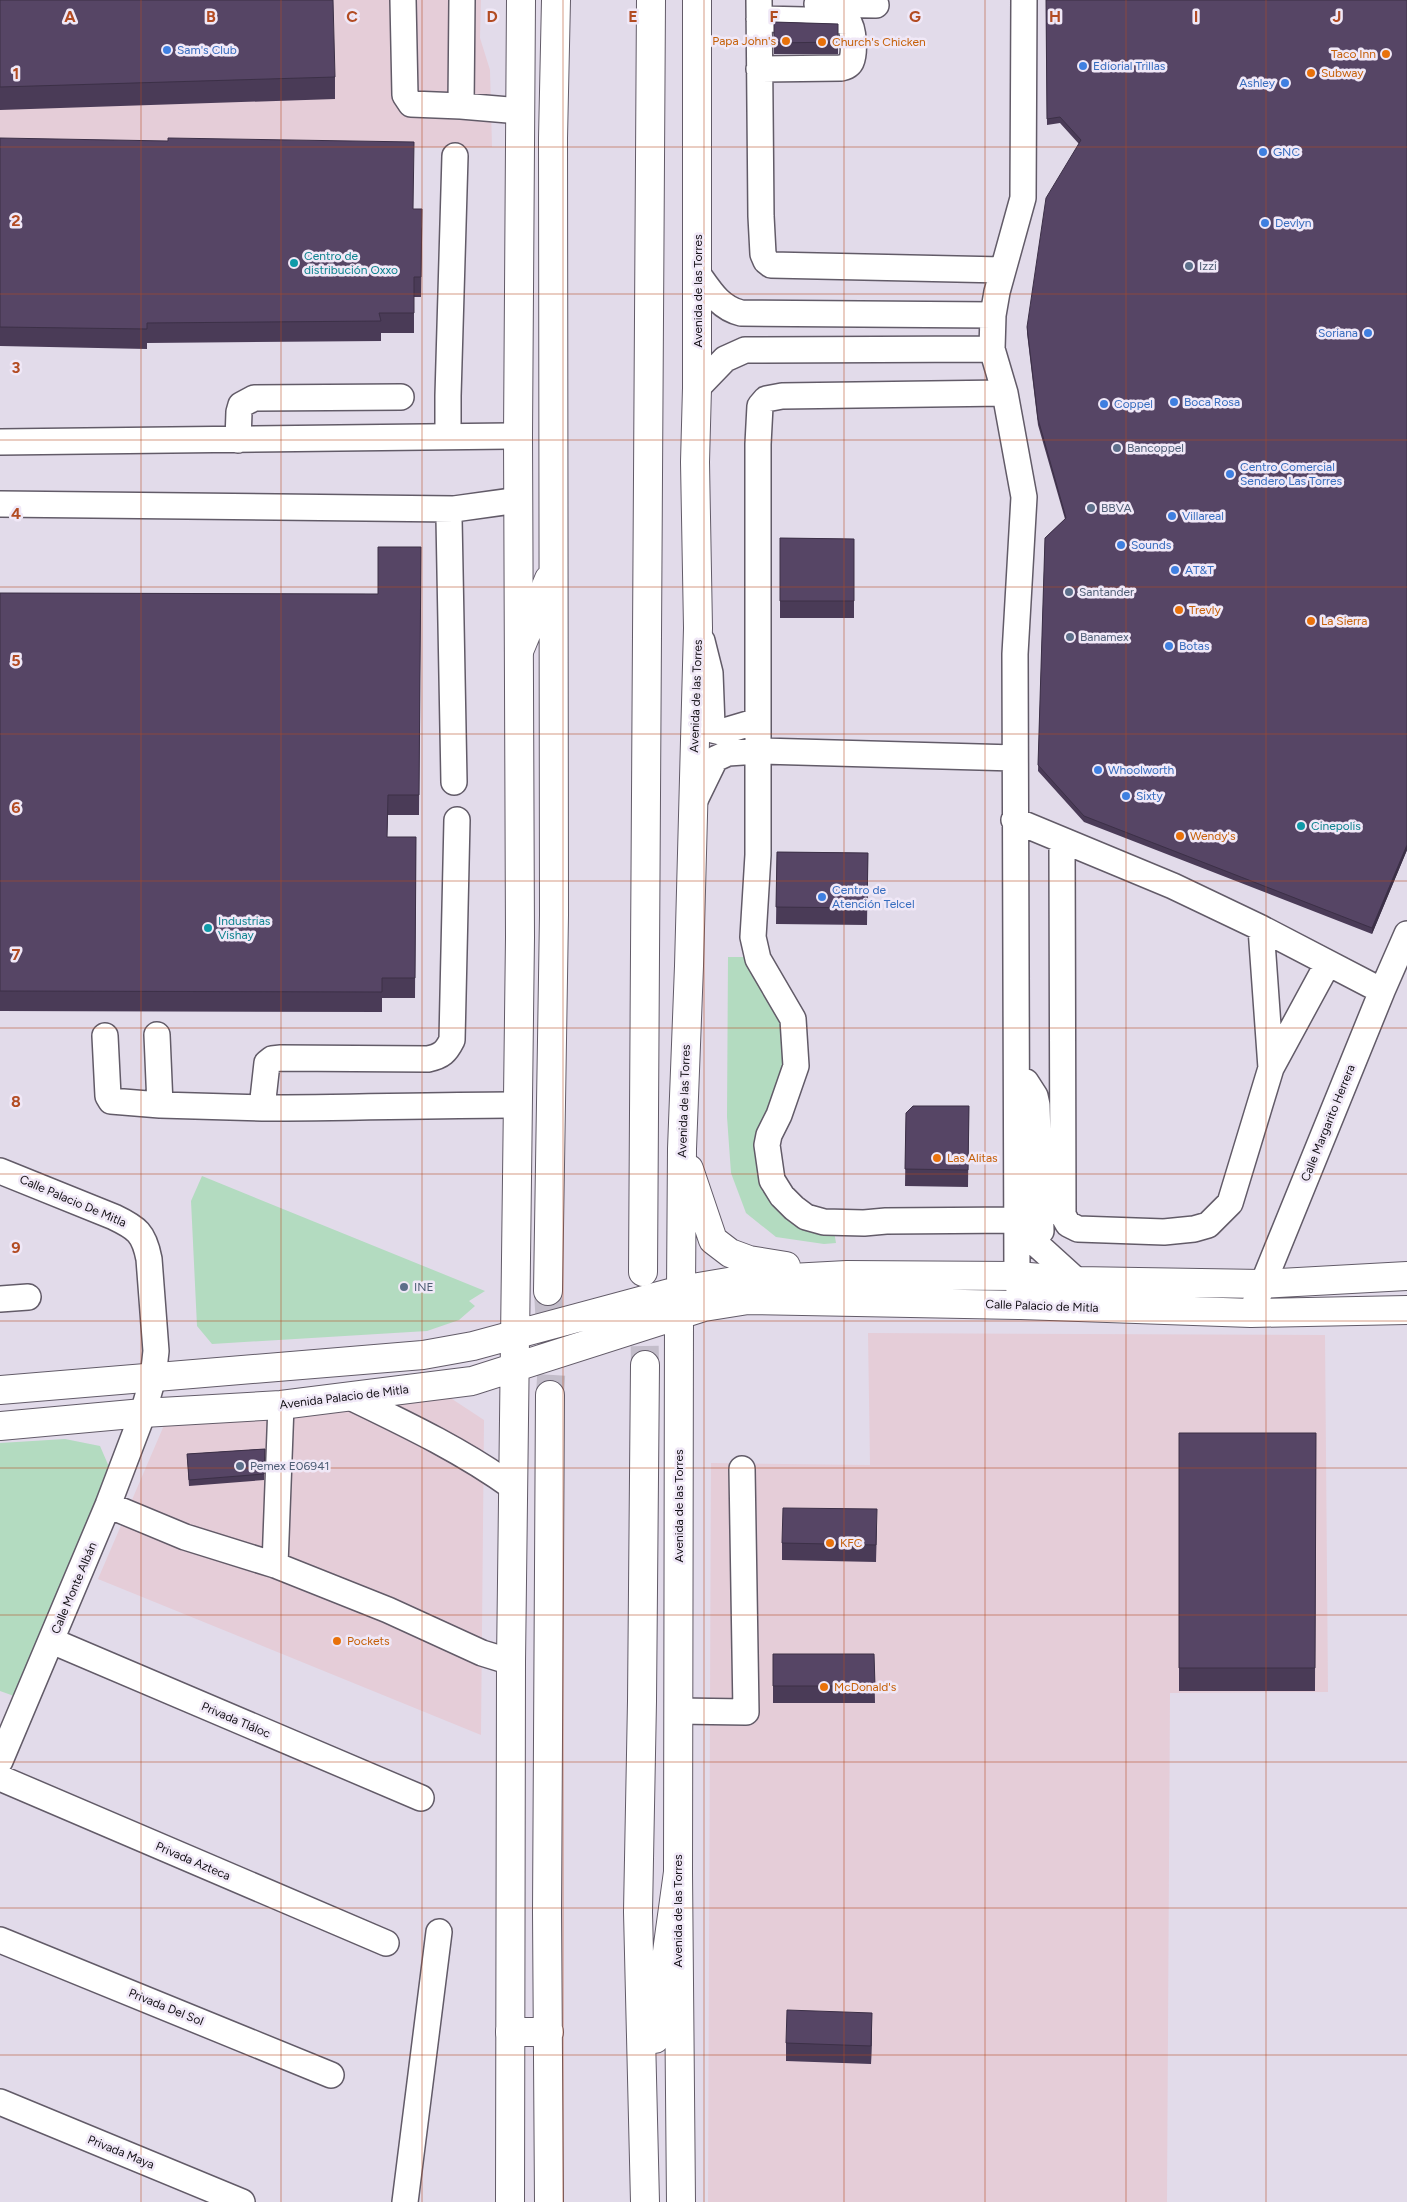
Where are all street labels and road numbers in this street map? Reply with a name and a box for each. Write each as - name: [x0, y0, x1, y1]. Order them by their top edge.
- street label: Avenida de las Torres: [691, 234, 705, 348]
- street label: Avenida de las Torres: [687, 639, 705, 753]
- street label: Avenida de las Torres: [675, 1044, 693, 1158]
- street label: Calle Margarito Herrera: [1298, 1063, 1358, 1183]
- street label: Calle Palacio De Mitla: [18, 1172, 128, 1230]
- street label: Calle Palacio de Mitla: [985, 1297, 1099, 1315]
- street label: Avenida Palacio de Mitla: [279, 1382, 409, 1412]
- street label: Avenida de las Torres: [672, 1449, 686, 1563]
- street label: Calle Monte Albán: [48, 1540, 100, 1636]
- street label: Privada Tláloc: [199, 1699, 273, 1741]
- street label: Privada Azteca: [154, 1839, 232, 1883]
- street label: Avenida de las Torres: [671, 1854, 685, 1968]
- street label: Privada Del Sol: [127, 1986, 205, 2028]
- street label: Privada Maya: [86, 2132, 156, 2172]

